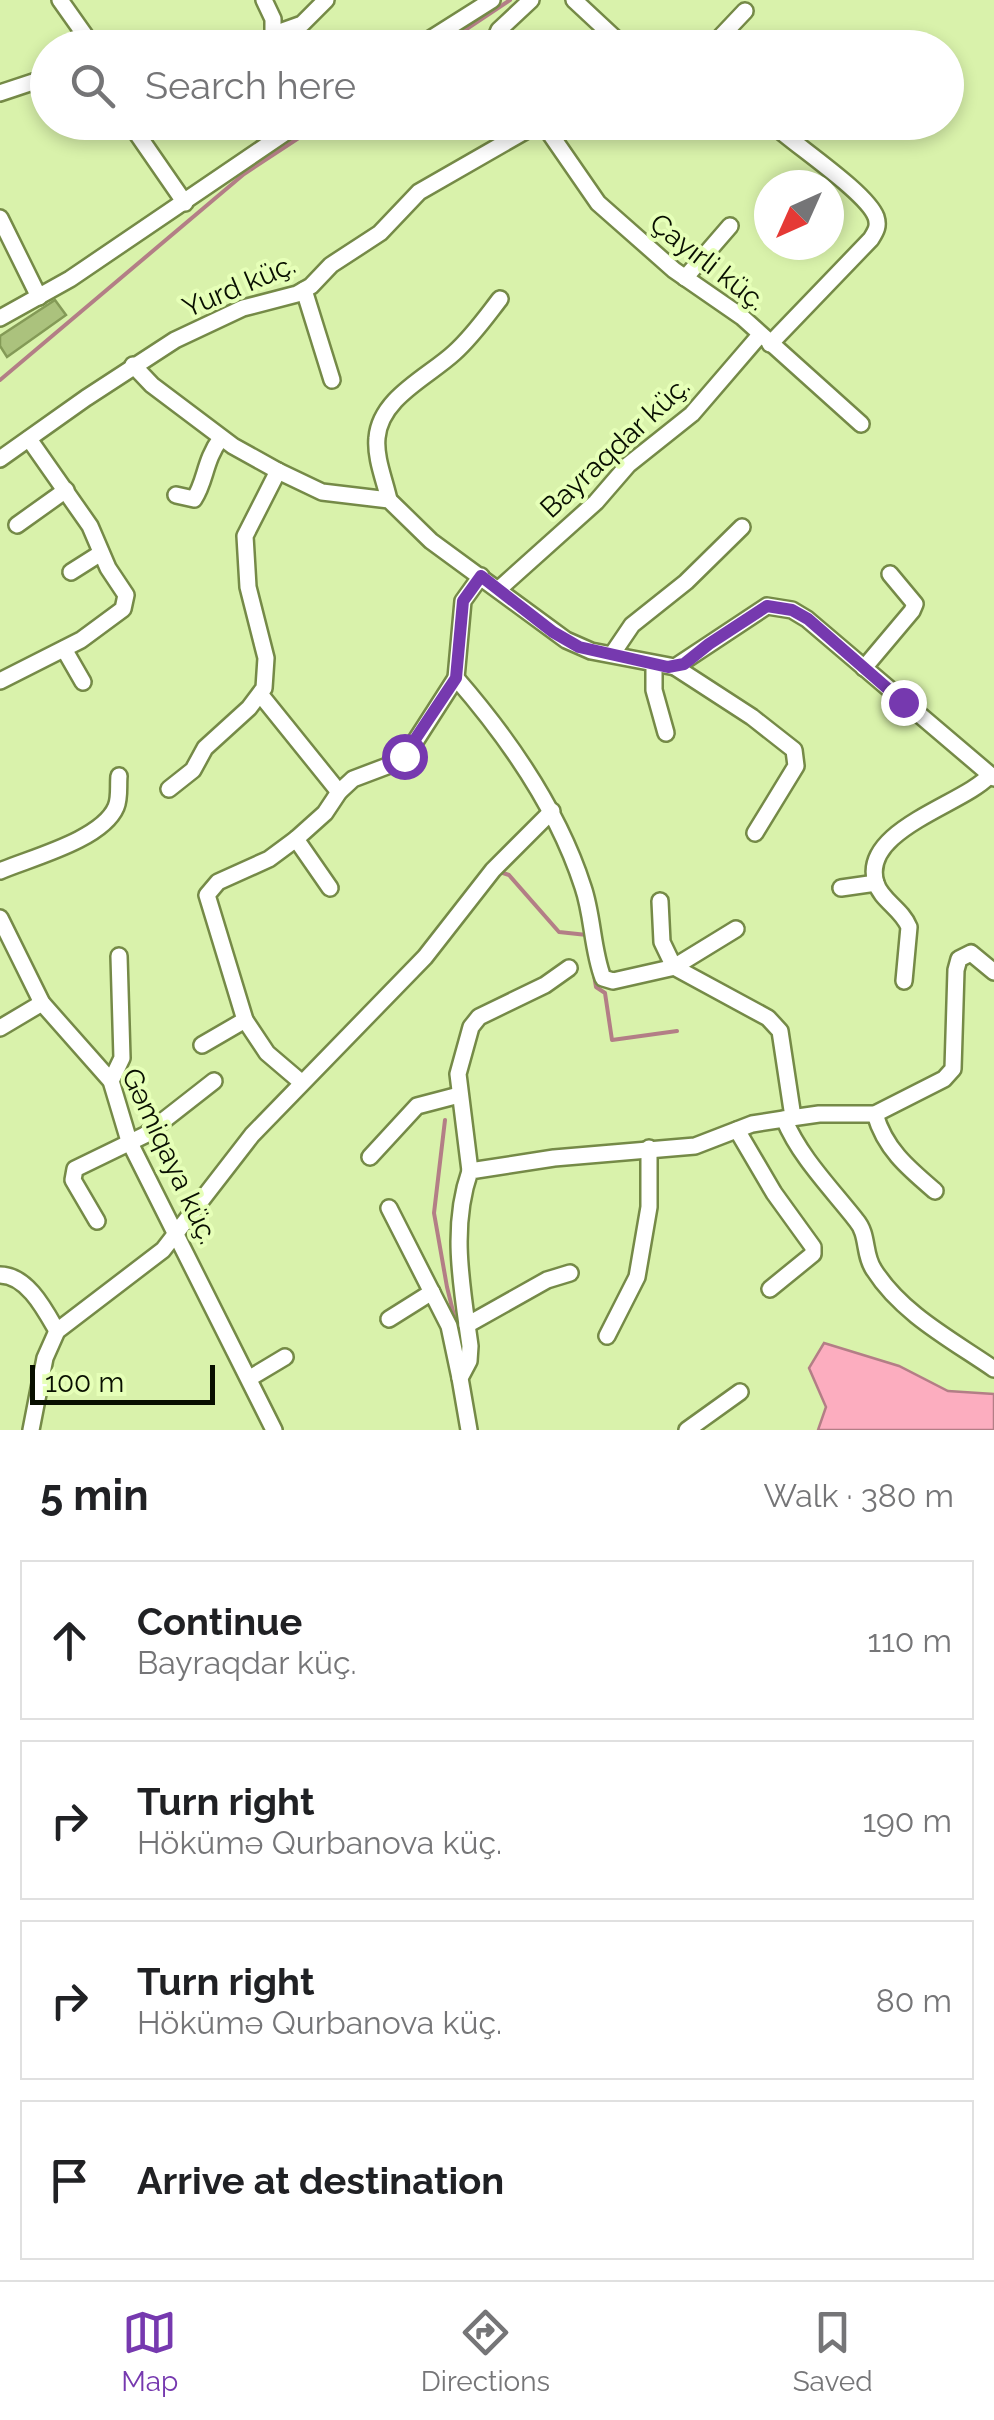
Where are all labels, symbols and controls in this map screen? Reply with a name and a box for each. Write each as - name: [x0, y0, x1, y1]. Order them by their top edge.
- search box: [30, 30, 964, 140]
- icon: search: [65, 58, 120, 113]
- text: Search here: [145, 63, 356, 108]
- north arrow: [754, 170, 844, 260]
- street label: Çayırli küç.: [643, 206, 773, 318]
- street label: Yurd küç.: [178, 248, 300, 324]
- street label: Bayraqdar küç.: [534, 369, 696, 525]
- route end: [881, 680, 927, 726]
- route start: [382, 734, 428, 780]
- street label: Gəmiqaya küç.: [115, 1063, 225, 1249]
- scale bar: [30, 1360, 215, 1404]
- text: 100 m: [45, 1366, 124, 1399]
- text: 5 min: [40, 1471, 149, 1520]
- text: Walk · 380 m: [764, 1477, 954, 1514]
- text: Continue: [137, 1599, 302, 1644]
- icon: ahead: [42, 1613, 97, 1668]
- text: 110 m: [867, 1622, 952, 1659]
- text: Bayraqdar küç.: [137, 1644, 357, 1681]
- text: Turn right: [137, 1779, 314, 1824]
- icon: right: [42, 1793, 97, 1848]
- text: 190 m: [862, 1802, 952, 1839]
- text: Hökümə Qurbanova küç.: [137, 1824, 502, 1861]
- text: Turn right: [137, 1959, 314, 2004]
- icon: right: [42, 1973, 97, 2028]
- text: 80 m: [876, 1982, 952, 2019]
- text: Hökümə Qurbanova küç.: [137, 2004, 502, 2041]
- icon: arrive: [42, 2153, 97, 2208]
- text: Arrive at destination: [137, 2158, 504, 2203]
- tab: Map: [121, 2305, 178, 2398]
- tab: Directions: [421, 2305, 550, 2398]
- tab: Saved: [793, 2305, 873, 2398]

